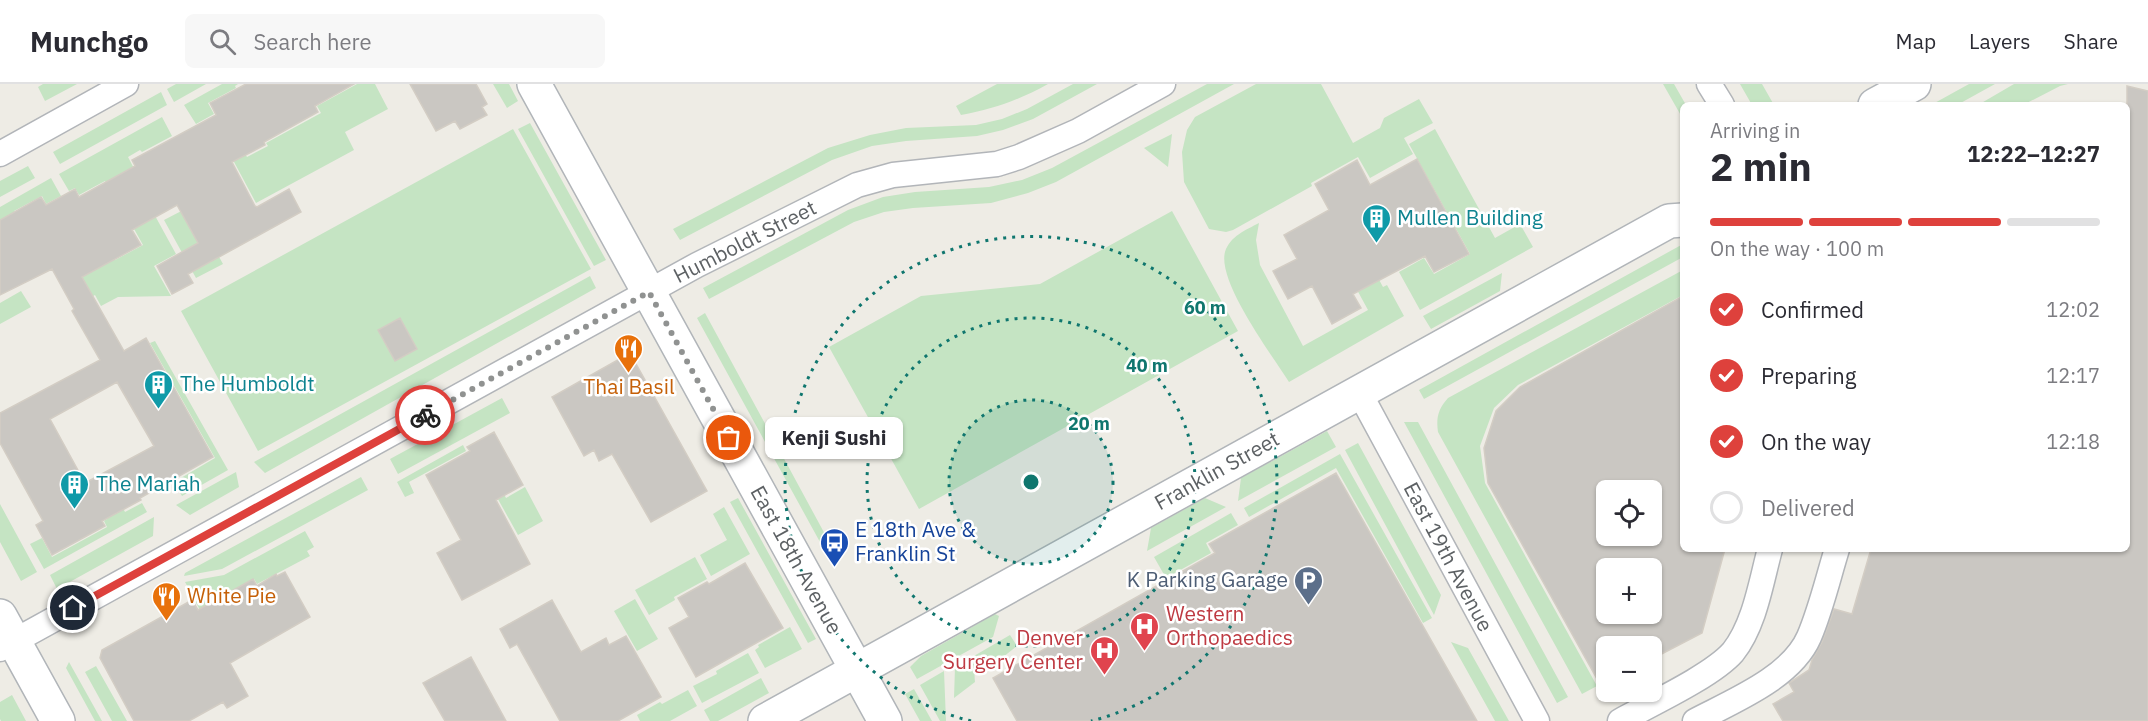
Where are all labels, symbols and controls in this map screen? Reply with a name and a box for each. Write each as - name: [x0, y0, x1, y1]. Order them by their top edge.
- search box: [185, 14, 605, 68]
- text: Munchgo: [30, 23, 149, 60]
- icon: search: [206, 25, 239, 58]
- text: Search here: [254, 27, 372, 56]
- text: Map: [1896, 27, 1936, 55]
- text: Layers: [1969, 27, 2031, 55]
- text: Share: [2064, 27, 2118, 55]
- text: Arriving in: [1710, 117, 1800, 144]
- text: 12:22–12:27: [1967, 139, 2100, 168]
- text: 2 min: [1710, 141, 1812, 192]
- street label: Humboldt Street: [668, 193, 821, 289]
- building icon: Mullen Building: [1360, 202, 1392, 244]
- place label: Mullen Building: [1397, 203, 1543, 231]
- text: On the way · 100 m: [1710, 235, 1884, 262]
- icon: check: [1710, 293, 1743, 326]
- text: Confirmed: [1761, 295, 1864, 324]
- text: 60 m: [1184, 296, 1226, 319]
- text: 12:02: [2046, 296, 2100, 323]
- restaurant icon: Thai Basil: [613, 332, 645, 374]
- text: 40 m: [1126, 354, 1168, 377]
- icon: check: [1710, 359, 1743, 392]
- text: Preparing: [1761, 361, 1856, 390]
- text: 12:17: [2046, 362, 2100, 389]
- building icon: The Humboldt: [143, 368, 175, 410]
- place label: The Humboldt: [180, 369, 315, 397]
- place label: Thai Basil: [583, 372, 675, 400]
- courier: [395, 385, 455, 445]
- icon: bike: [409, 399, 442, 432]
- pin: [703, 412, 754, 463]
- text: 20 m: [1068, 412, 1110, 435]
- callout: Kenji Sushi: [765, 417, 903, 459]
- icon: bag: [712, 421, 745, 454]
- text: Kenji Sushi: [782, 424, 886, 451]
- street label: Franklin Street: [1149, 424, 1284, 516]
- icon: check: [1710, 425, 1743, 458]
- text: On the way: [1761, 427, 1871, 456]
- text: 12:18: [2046, 428, 2100, 455]
- building icon: The Mariah: [59, 468, 91, 510]
- place label: The Mariah: [96, 469, 201, 497]
- centre of rings: [1021, 472, 1041, 492]
- street label: East 19th Avenue: [1398, 477, 1500, 636]
- street label: East 18th Avenue: [745, 480, 849, 639]
- map controls: [1596, 480, 1662, 702]
- button: locate: [1596, 480, 1662, 546]
- text: Delivered: [1761, 493, 1855, 522]
- place label: E 18th Ave & Franklin St: [855, 515, 976, 567]
- bus stop icon: E 18th Ave & Franklin St: [818, 526, 850, 568]
- button: +: [1596, 558, 1662, 624]
- parking icon: K Parking Garage: [1293, 564, 1325, 606]
- place label: K Parking Garage: [1127, 565, 1288, 593]
- restaurant icon: White Pie: [150, 580, 182, 622]
- place label: White Pie: [187, 581, 276, 609]
- pin: [47, 582, 98, 633]
- icon: home: [56, 591, 89, 624]
- place label: Western Orthopaedics: [1166, 599, 1293, 651]
- hospital icon: Western Orthopaedics: [1129, 610, 1161, 652]
- place label: Denver Surgery Center: [943, 623, 1083, 675]
- hospital icon: Denver Surgery Center: [1088, 634, 1120, 676]
- button: −: [1596, 636, 1662, 702]

